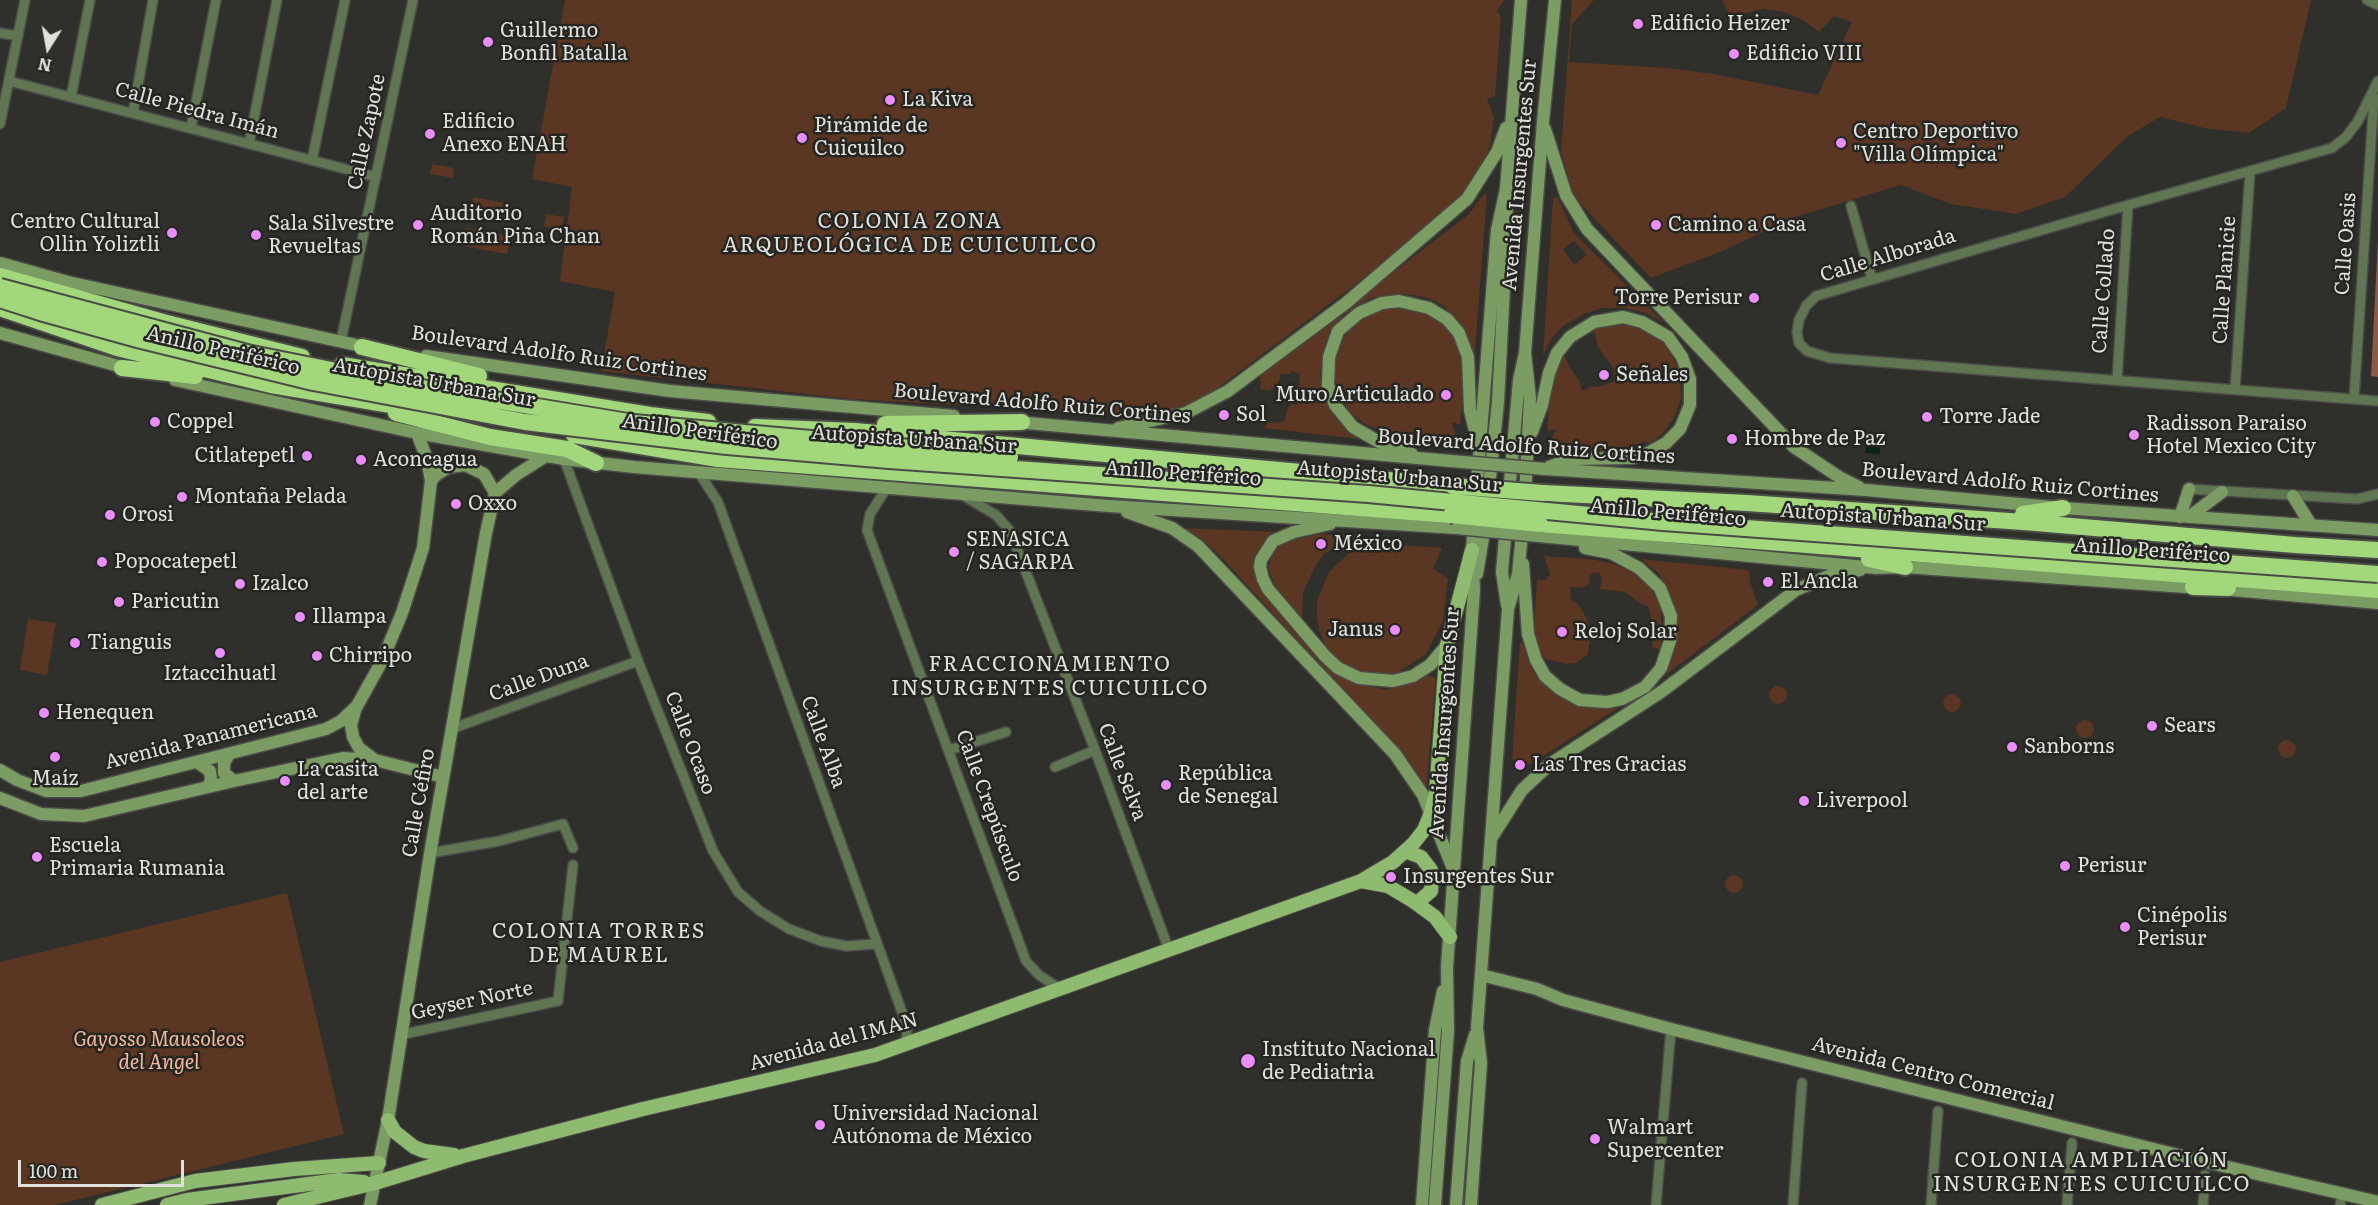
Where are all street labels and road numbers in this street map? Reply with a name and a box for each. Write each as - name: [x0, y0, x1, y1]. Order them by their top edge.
- street label: Avenida Insurgentes Sur: [1498, 58, 1542, 292]
- street label: Calle Zapote: [343, 72, 391, 192]
- street label: Calle Piedra Imán: [112, 78, 282, 144]
- street label: Calle Oasis: [2330, 192, 2362, 296]
- street label: Calle Planicie: [2209, 215, 2241, 345]
- street label: Calle Alborada: [1817, 224, 1959, 288]
- street label: Calle Collado: [2088, 228, 2120, 354]
- street label: Boulevard Adolfo Ruiz Cortines: [410, 321, 708, 387]
- street label: Anillo Periférico: [144, 322, 302, 380]
- street label: Autopista Urbana Sur: [331, 353, 537, 413]
- street label: Boulevard Adolfo Ruiz Cortines: [892, 379, 1192, 429]
- street label: Anillo Periférico: [621, 409, 779, 455]
- street label: Autopista Urbana Sur: [811, 421, 1017, 459]
- street label: Boulevard Adolfo Ruiz Cortines: [1376, 425, 1676, 469]
- street label: Autopista Urbana Sur: [1296, 456, 1502, 498]
- street label: Anillo Periférico: [1104, 457, 1262, 491]
- street label: Boulevard Adolfo Ruiz Cortines: [1860, 458, 2160, 508]
- street label: Anillo Periférico: [1589, 494, 1747, 532]
- street label: Autopista Urbana Sur: [1780, 499, 1986, 537]
- street label: Anillo Periférico: [2073, 534, 2231, 568]
- street label: Avenida Insurgentes Sur: [1425, 606, 1465, 840]
- street label: Calle Duna: [486, 649, 592, 707]
- street label: Calle Ocaso: [659, 688, 721, 798]
- street label: Calle Alba: [795, 693, 851, 791]
- street label: Avenida Panamericana: [102, 699, 320, 775]
- street label: Calle Selva: [1092, 720, 1152, 824]
- street label: Calle Crepúsculo: [950, 727, 1028, 885]
- street label: Calle Céfiro: [398, 747, 440, 859]
- street label: Geyser Norte: [409, 976, 535, 1026]
- street label: Avenida del IMAN: [747, 1008, 921, 1076]
- street label: Avenida Centro Comercial: [1809, 1032, 2057, 1116]

